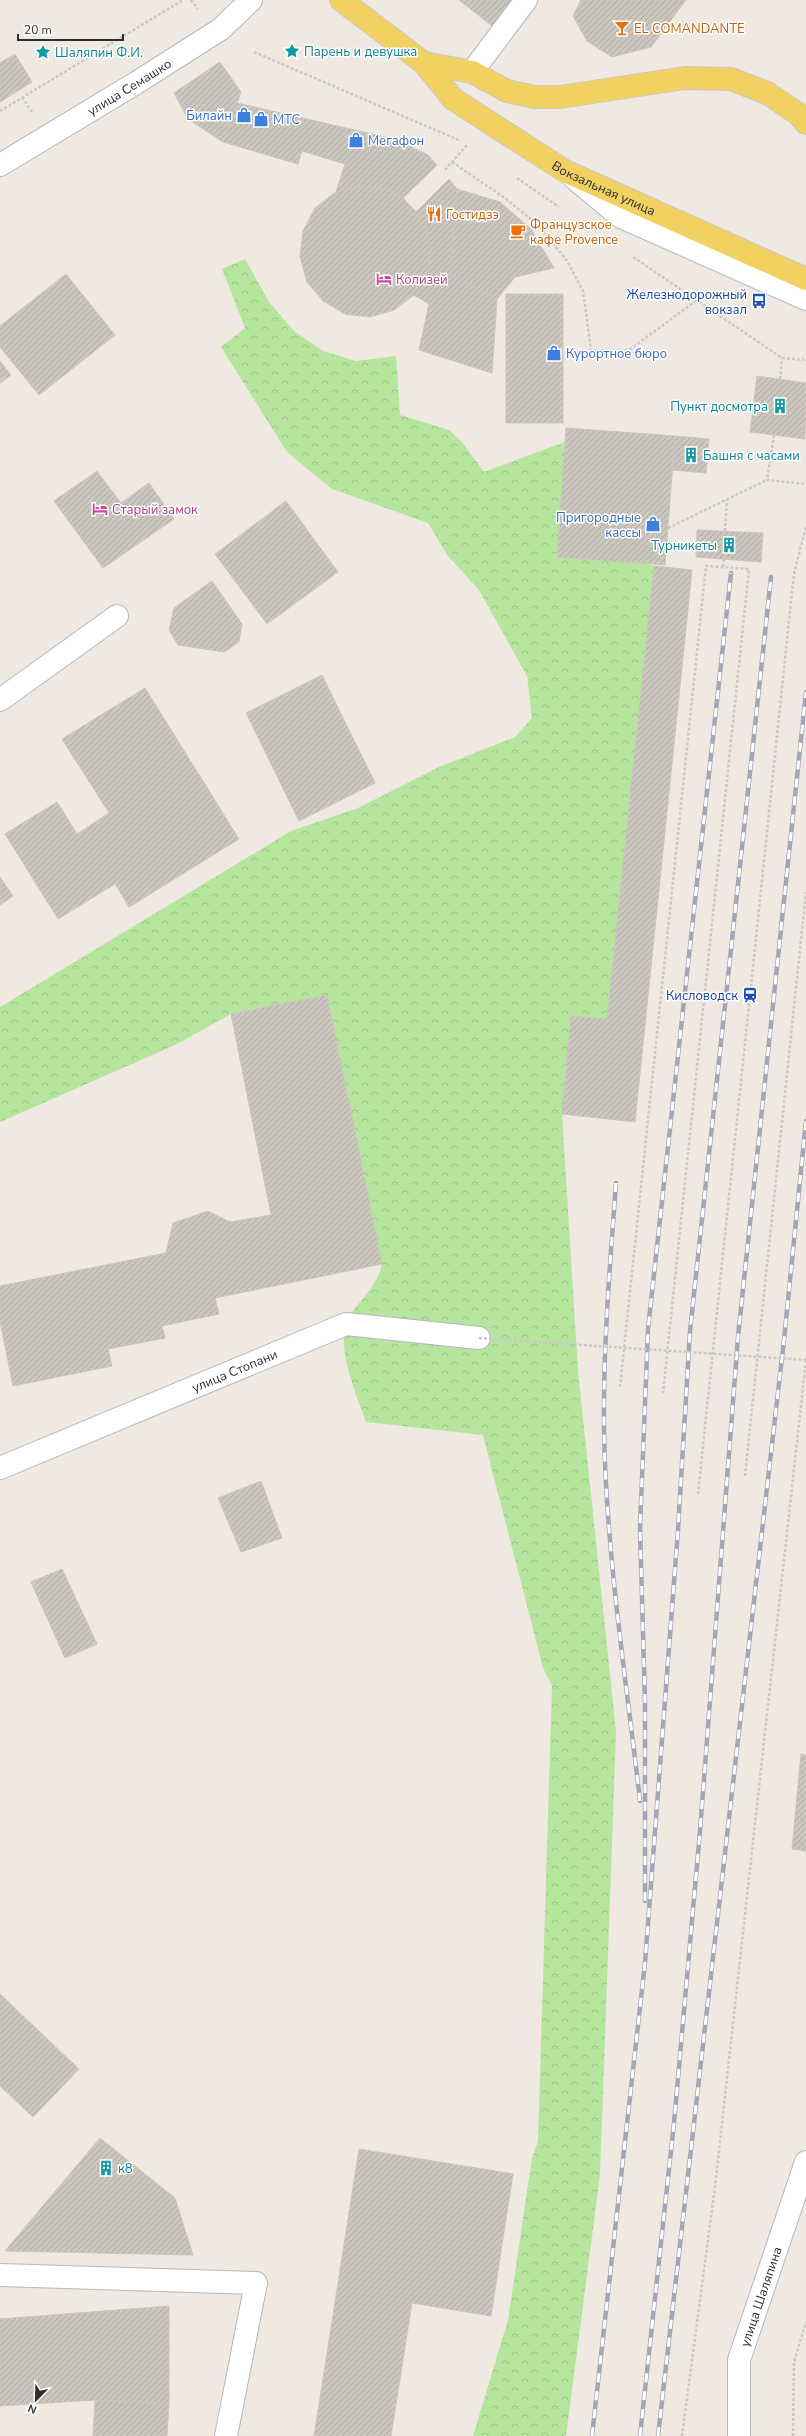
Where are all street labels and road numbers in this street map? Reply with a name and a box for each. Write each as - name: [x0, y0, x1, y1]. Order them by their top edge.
- street label: улица Семашко: [84, 55, 175, 120]
- street label: Вокзальная улица: [548, 157, 658, 220]
- street label: улица Стопани: [189, 1345, 281, 1397]
- street label: улица Шаляпина: [736, 2244, 787, 2349]

